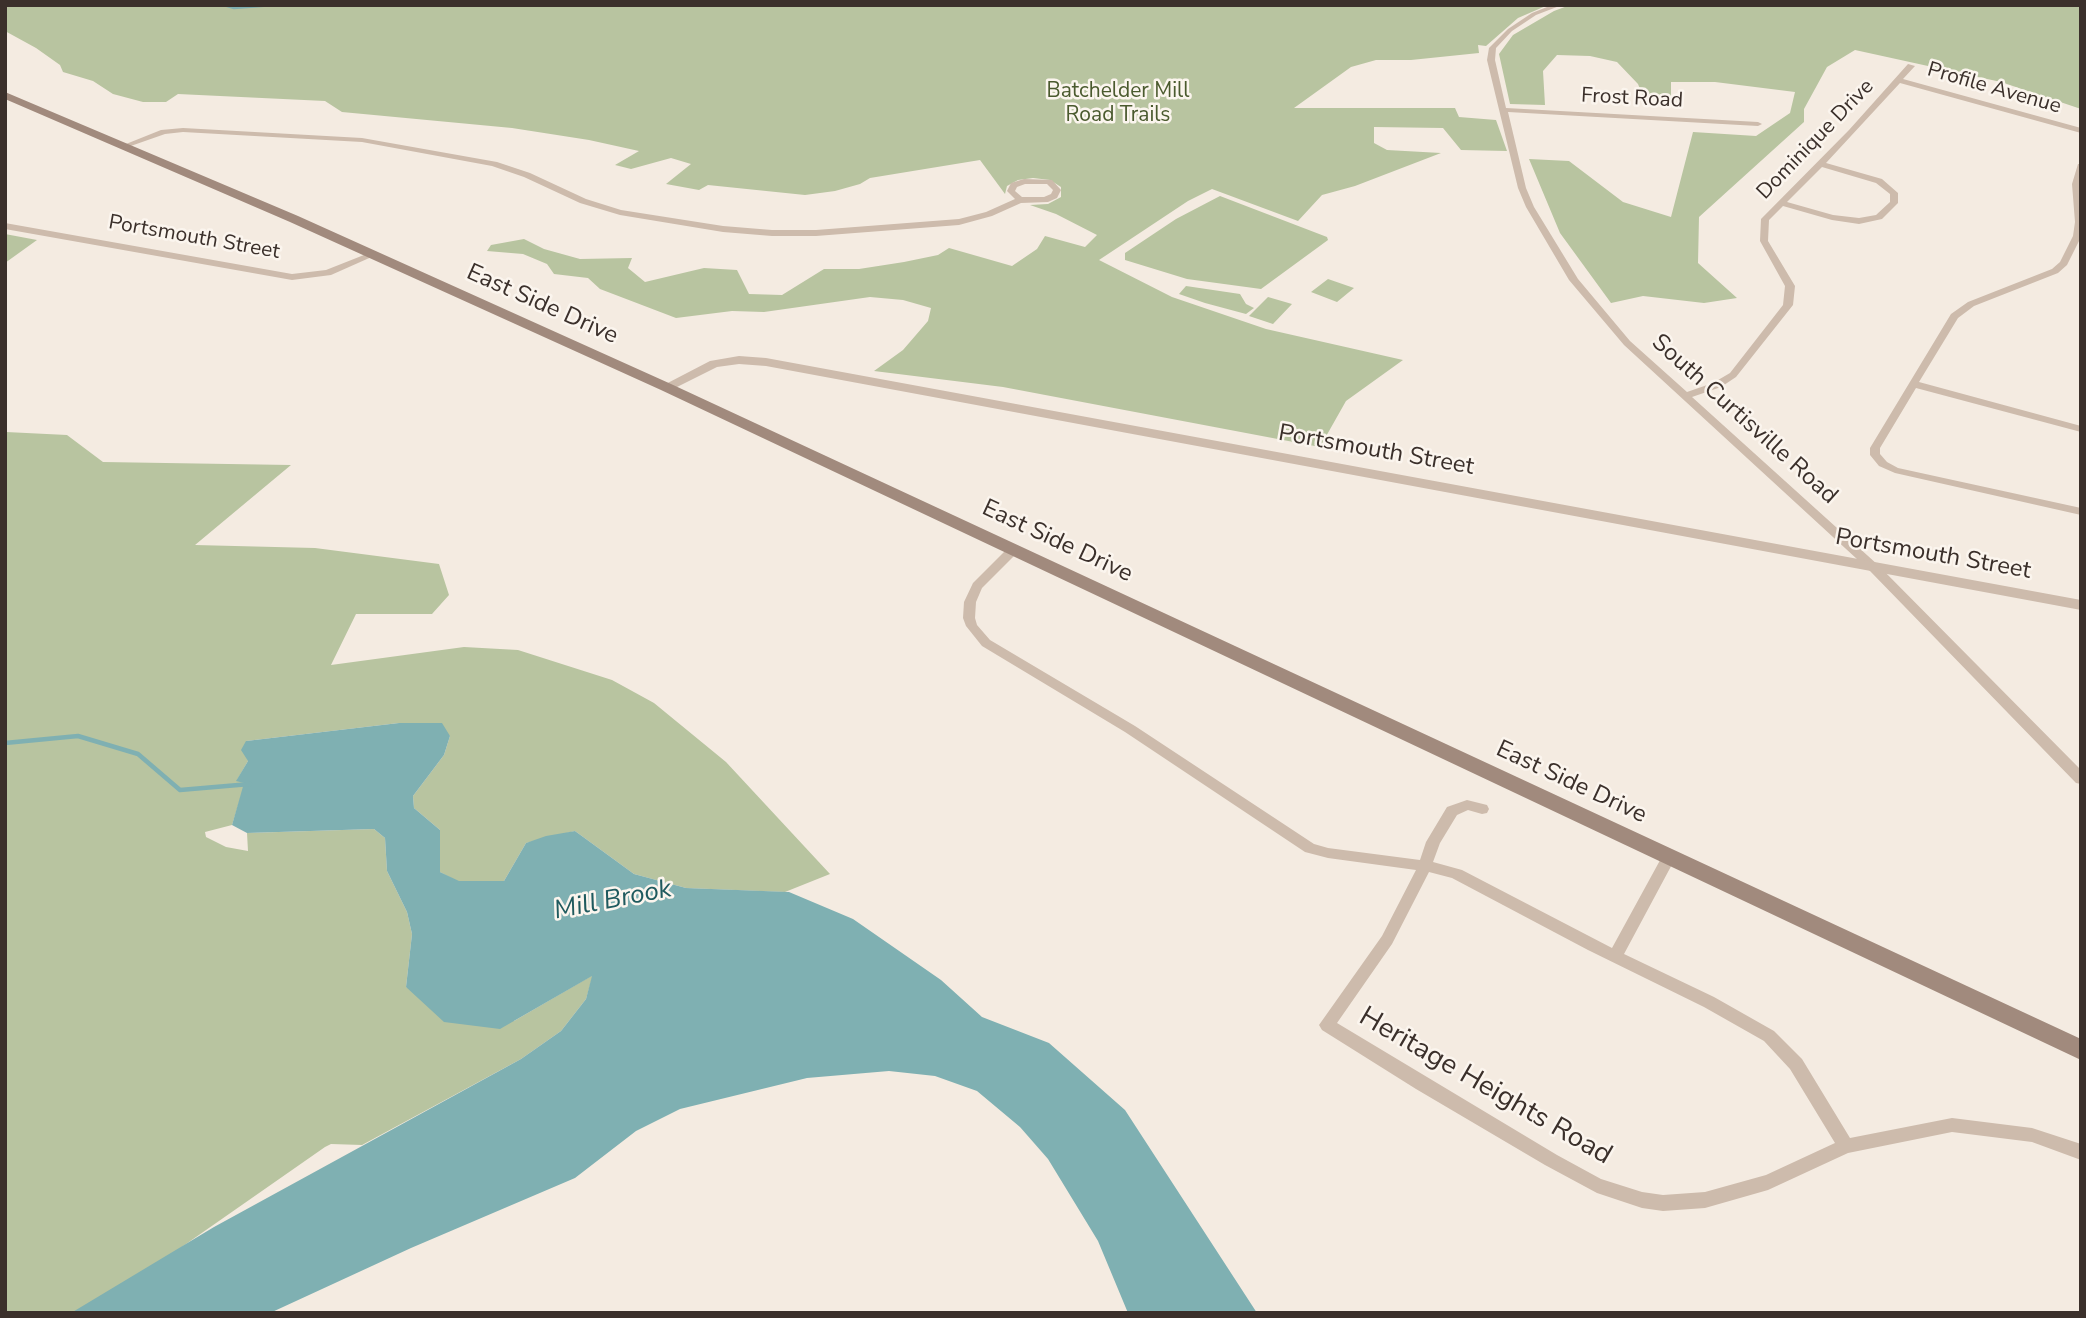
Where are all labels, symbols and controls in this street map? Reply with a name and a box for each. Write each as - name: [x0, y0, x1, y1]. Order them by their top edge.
- street label: Profile Avenue: [1924, 58, 2064, 120]
- street label: Dominique Drive: [1752, 75, 1880, 205]
- park label: Batchelder Mill Road Trails: [1046, 79, 1190, 129]
- street label: Frost Road: [1580, 84, 1684, 114]
- street label: Portsmouth Street: [106, 211, 282, 265]
- street label: East Side Drive: [462, 259, 622, 351]
- street label: South Curtisville Road: [1645, 329, 1843, 511]
- street label: Portsmouth Street: [1276, 420, 1476, 482]
- street label: East Side Drive: [977, 495, 1137, 589]
- street label: Portsmouth Street: [1833, 524, 2033, 586]
- street label: East Side Drive: [1491, 736, 1651, 830]
- water label: Mill Brook: [552, 874, 674, 928]
- street label: Heritage Heights Road: [1353, 1001, 1617, 1173]

